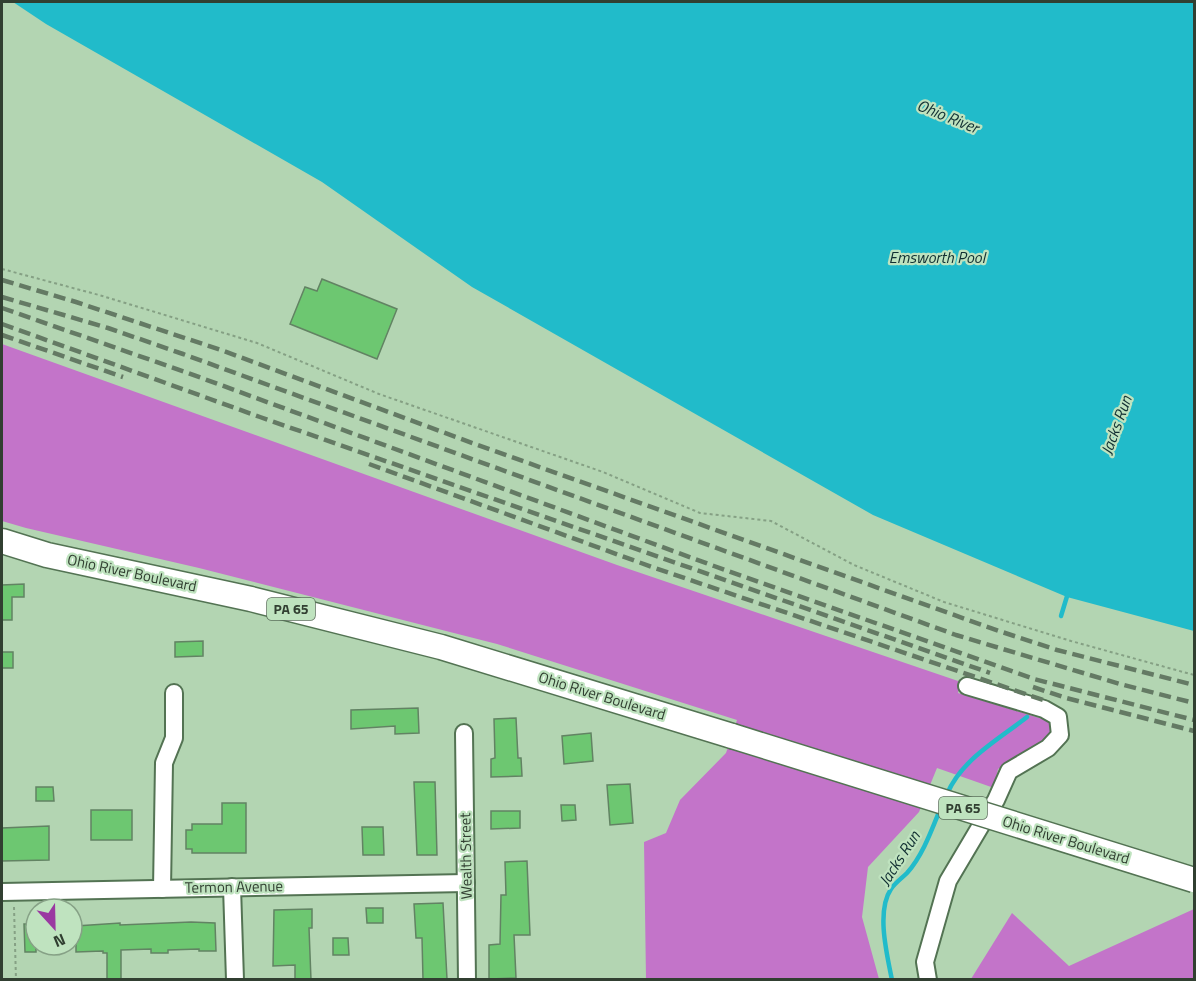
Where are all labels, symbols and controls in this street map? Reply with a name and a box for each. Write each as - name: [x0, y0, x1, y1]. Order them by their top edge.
- water label: Ohio River: [914, 93, 984, 140]
- water label: Emsworth Pool: [889, 245, 987, 269]
- water label: Jacks Run: [1094, 391, 1138, 458]
- street label: Ohio River Boulevard: [65, 548, 199, 597]
- road number: PA 65: [267, 598, 315, 620]
- street label: Ohio River Boulevard: [536, 665, 668, 726]
- road number: PA 65: [939, 797, 987, 819]
- street label: Ohio River Boulevard: [1000, 809, 1132, 870]
- street label: Wealth Street: [453, 812, 478, 900]
- water label: Jacks Run: [872, 825, 926, 890]
- street label: Termon Avenue: [185, 874, 283, 899]
- north arrow: [24, 897, 84, 957]
- text: N: [50, 928, 69, 954]

